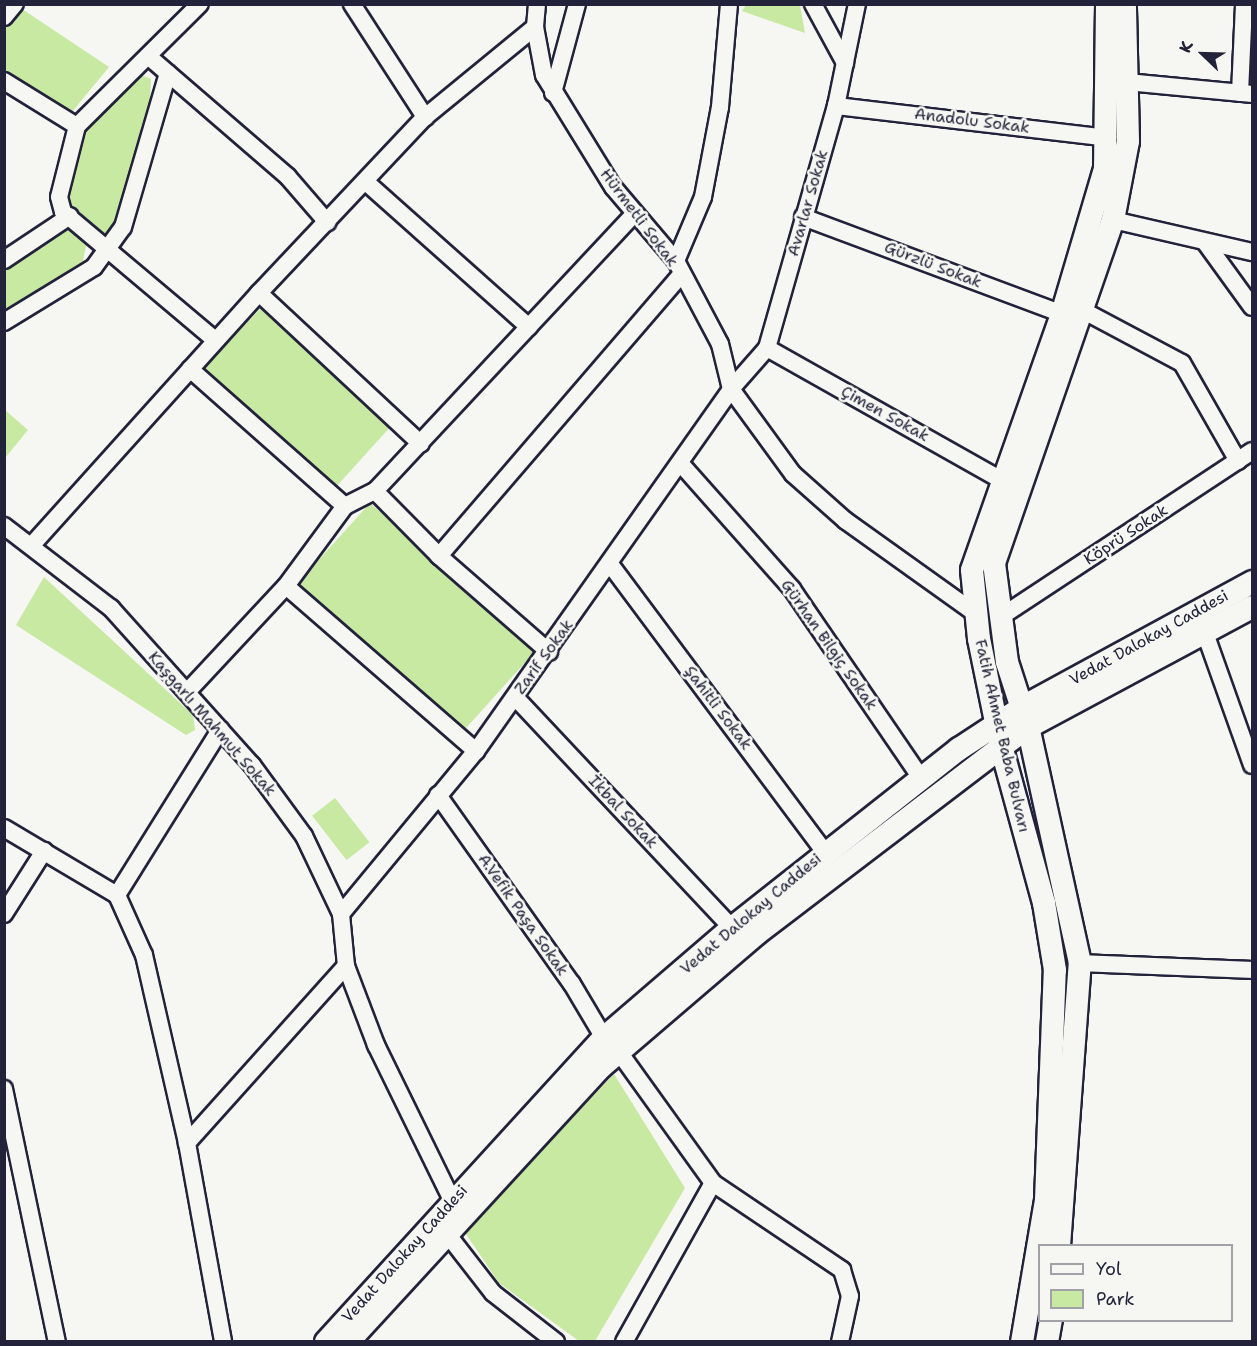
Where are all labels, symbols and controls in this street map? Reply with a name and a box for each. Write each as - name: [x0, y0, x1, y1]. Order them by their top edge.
- north arrow: [1173, 24, 1233, 84]
- text: K: [1174, 38, 1198, 56]
- street label: Anadolu Sokak: [913, 104, 1031, 138]
- street label: Avarlar Sokak: [784, 147, 832, 259]
- street label: Hürmetli Sokak: [596, 165, 682, 271]
- street label: Gürzlü Sokak: [882, 238, 984, 292]
- street label: Çimen Sokak: [838, 382, 932, 446]
- street label: Köprü Sokak: [1080, 501, 1172, 569]
- street label: Gürhan Bilgiç Sokak: [777, 576, 881, 714]
- street label: Vedat Dalokay Caddesi: [1066, 586, 1232, 690]
- street label: Zarif Sokak: [510, 616, 578, 698]
- street label: Fatih Ahmet Baba Bulvarı: [970, 638, 1034, 834]
- street label: Kaşgarlı Mahmut Sokak: [144, 648, 280, 800]
- street label: Şahitli Sokak: [680, 662, 756, 754]
- street label: İkbal Sokak: [584, 771, 662, 853]
- street label: Vedat Dalokay Caddesi: [676, 849, 826, 979]
- street label: A.Vefik Paşa Sokak: [474, 850, 572, 980]
- street label: Vedat Dalokay Caddesi: [338, 1181, 472, 1327]
- legend: [1038, 1244, 1233, 1322]
- text: Yol: [1096, 1257, 1121, 1281]
- text: Park: [1096, 1287, 1135, 1311]

